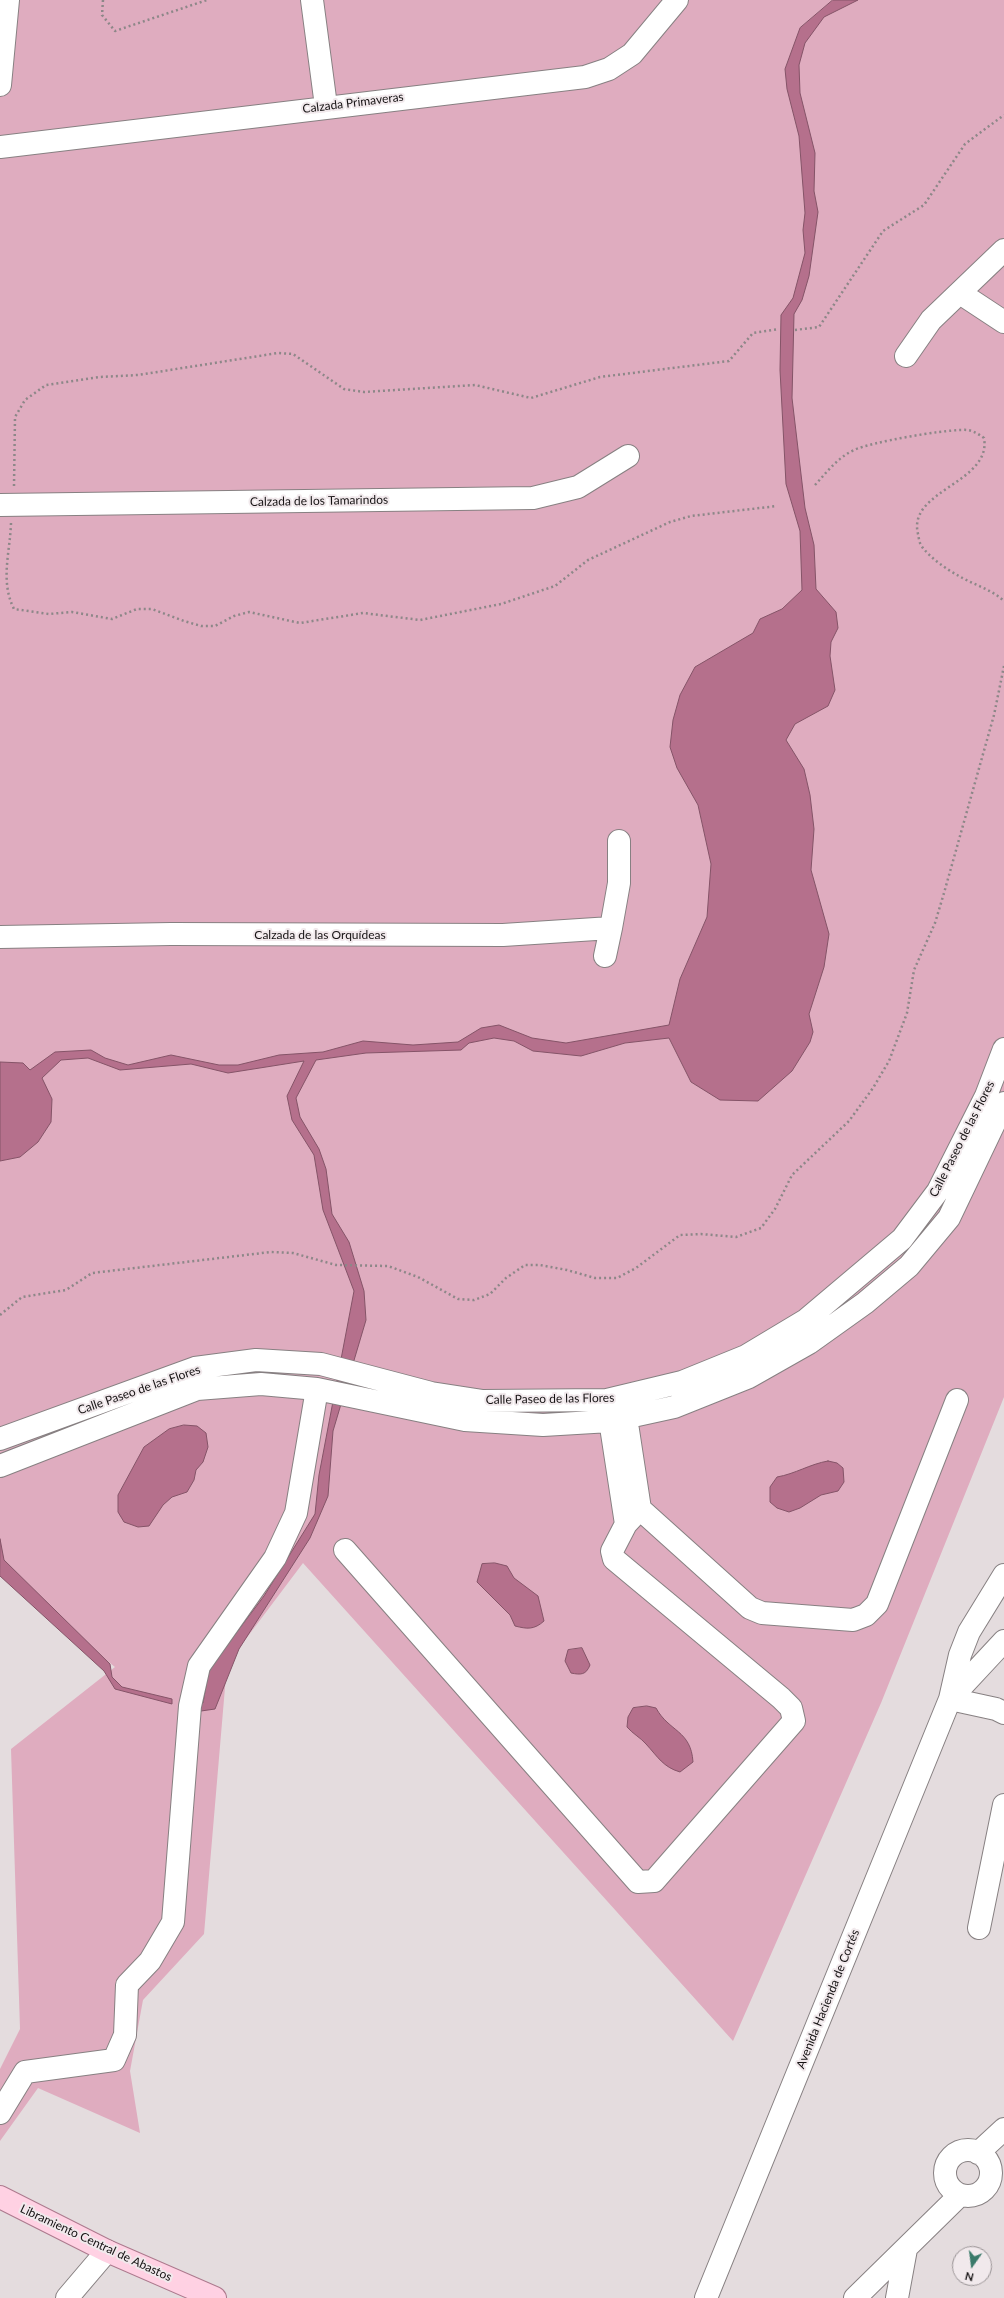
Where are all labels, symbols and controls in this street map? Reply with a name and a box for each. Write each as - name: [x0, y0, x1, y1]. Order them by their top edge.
- street label: Calzada Primaveras: [302, 90, 404, 116]
- street label: Calzada de los Tamarindos: [250, 493, 388, 509]
- street label: Calzada de las Orquídeas: [254, 928, 386, 942]
- street label: Calle Paseo de las Flores: [926, 1078, 998, 1200]
- street label: Calle Paseo de las Flores: [76, 1362, 202, 1418]
- street label: Calle Paseo de las Flores: [486, 1391, 614, 1407]
- street label: Avenida Hacienda de Cortés: [793, 1927, 863, 2071]
- street label: Libramiento Central de Abastos: [18, 2202, 174, 2284]
- north arrow: [952, 2246, 992, 2286]
- text: N: [964, 2270, 975, 2284]

